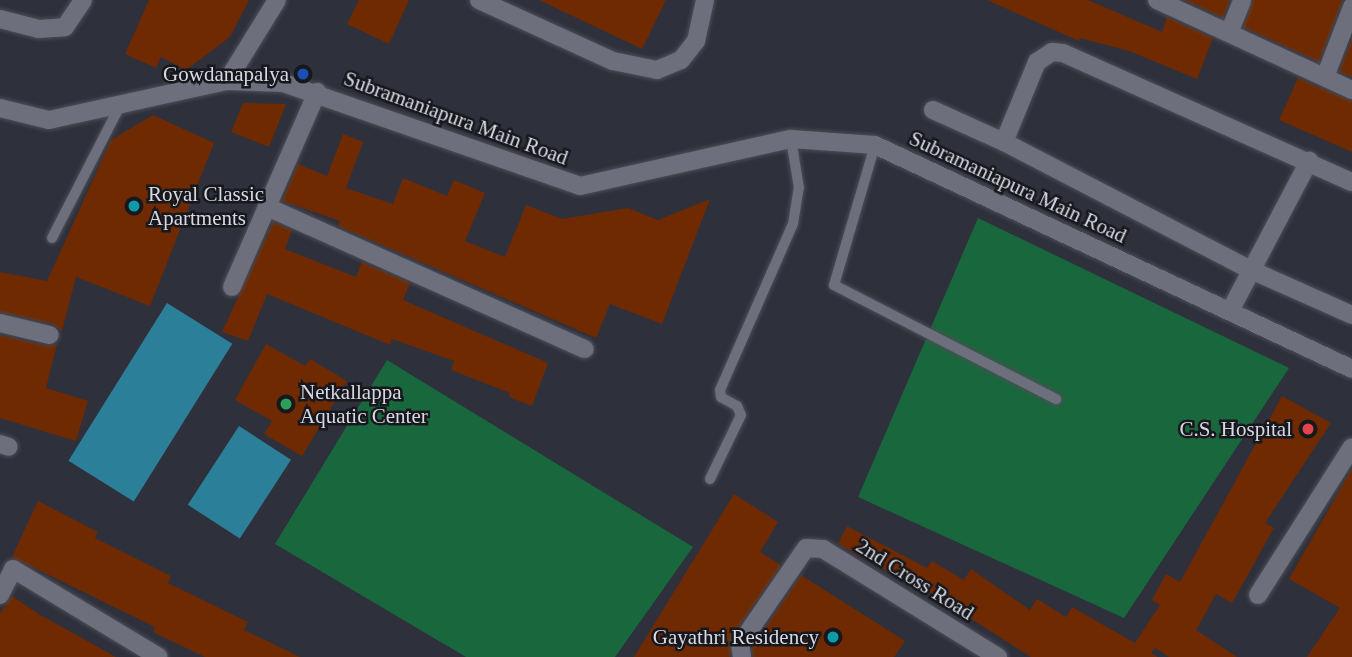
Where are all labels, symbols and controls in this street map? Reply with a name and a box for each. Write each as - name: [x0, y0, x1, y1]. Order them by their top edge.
- place label: Gowdanapalya: [163, 61, 289, 87]
- marker: Gowdanapalya: [295, 66, 311, 82]
- street label: Subramaniapura Main Road: [340, 66, 572, 170]
- street label: Subramaniapura Main Road: [905, 126, 1131, 248]
- place label: Royal Classic Apartments: [148, 181, 264, 231]
- marker: Royal Classic Apartments: [126, 198, 142, 214]
- place label: Netkallappa Aquatic Center: [300, 379, 428, 429]
- marker: Netkallappa Aquatic Center: [278, 396, 294, 412]
- place label: C.S. Hospital: [1179, 416, 1292, 442]
- marker: C.S. Hospital: [1298, 419, 1318, 439]
- street label: 2nd Cross Road: [851, 533, 979, 625]
- place label: Gayathri Residency: [653, 624, 819, 650]
- marker: Gayathri Residency: [825, 629, 841, 645]

